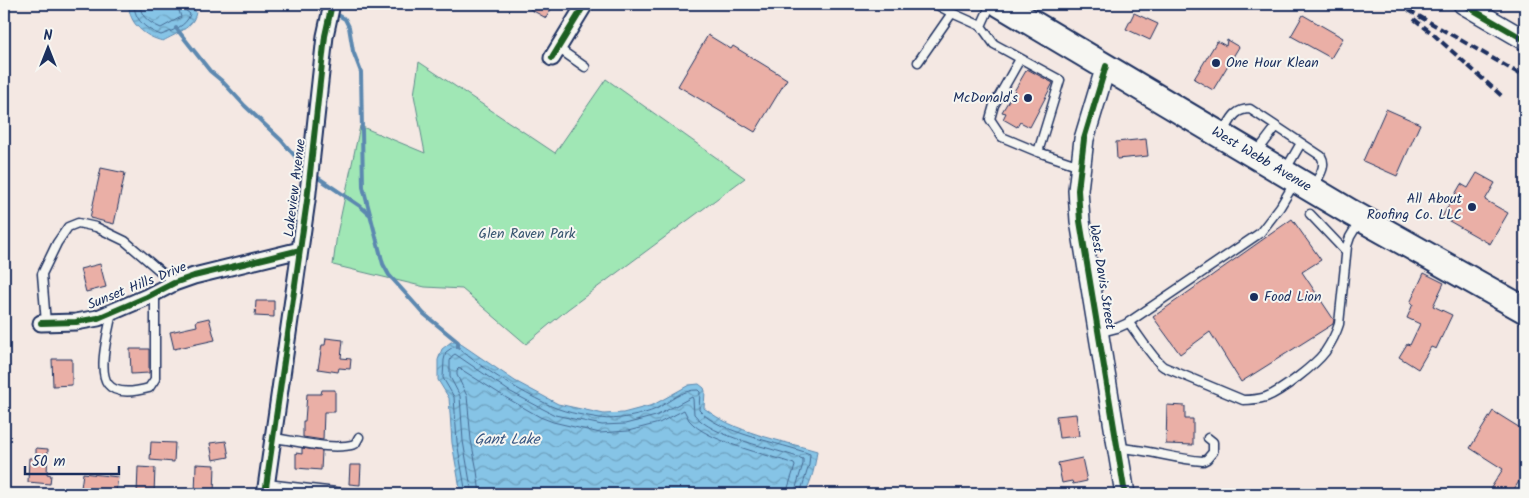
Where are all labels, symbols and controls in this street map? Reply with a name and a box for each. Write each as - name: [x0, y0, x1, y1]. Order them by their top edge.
- north arrow: [22, 22, 72, 72]
- text: N: [44, 25, 53, 47]
- place label: One Hour Klean: [1226, 52, 1319, 74]
- marker: One Hour Klean: [1210, 57, 1222, 69]
- place label: McDonald's: [953, 87, 1018, 109]
- marker: McDonald's: [1022, 92, 1034, 104]
- street label: West Webb Avenue: [1207, 121, 1316, 198]
- street label: Lakeview Avenue: [278, 137, 312, 238]
- place label: All About Roofing Co. LLC: [1367, 188, 1463, 226]
- marker: All About Roofing Co. LLC: [1466, 201, 1478, 213]
- park label: Glen Raven Park: [479, 223, 576, 245]
- street label: West Davis Street: [1083, 223, 1121, 332]
- street label: Sunset Hills Drive: [84, 256, 191, 316]
- place label: Food Lion: [1264, 286, 1321, 308]
- marker: Food Lion: [1248, 291, 1260, 303]
- water label: Gant Lake: [474, 428, 541, 452]
- scale bar: [25, 443, 119, 475]
- text: 50 m: [32, 450, 66, 474]

